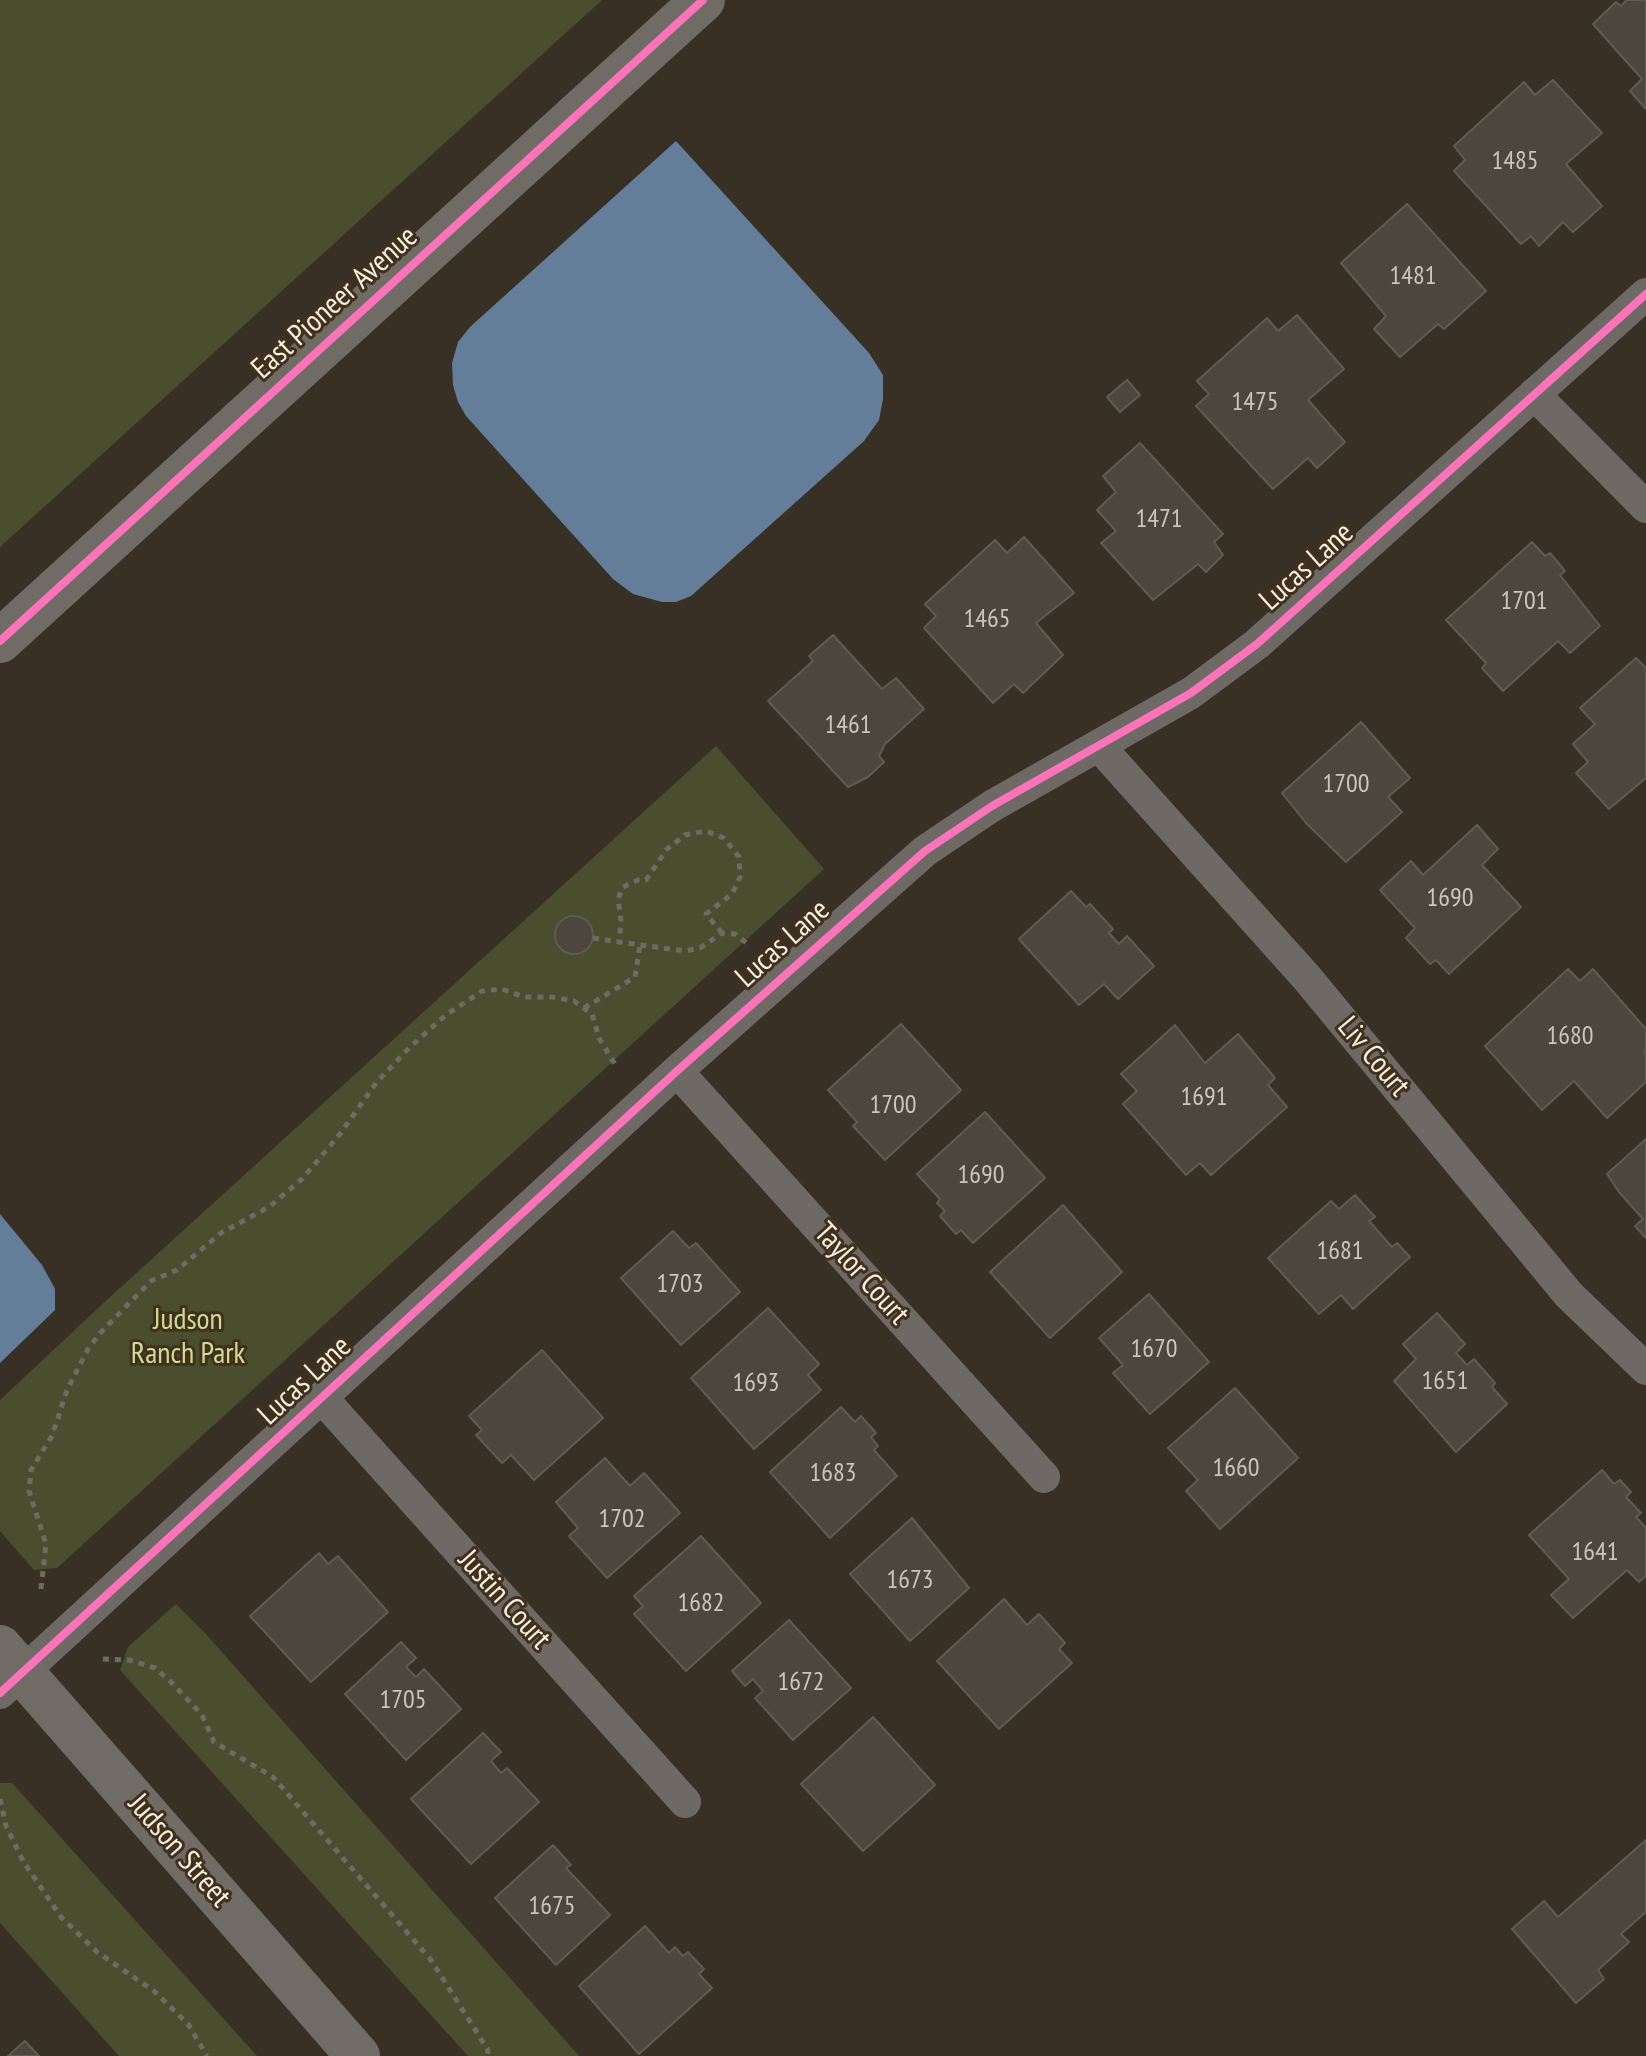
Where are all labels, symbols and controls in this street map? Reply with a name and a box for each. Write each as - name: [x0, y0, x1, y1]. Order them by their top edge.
- house number: 1485: [1492, 146, 1538, 178]
- street label: East Pioneer Avenue: [245, 219, 425, 387]
- house number: 1481: [1390, 261, 1436, 293]
- house number: 1475: [1232, 387, 1278, 419]
- house number: 1471: [1136, 504, 1182, 536]
- street label: Lucas Lane: [1253, 516, 1361, 618]
- house number: 1701: [1501, 586, 1547, 618]
- house number: 1465: [964, 604, 1010, 636]
- house number: 1461: [825, 710, 871, 742]
- house number: 1700: [1323, 769, 1369, 801]
- house number: 1690: [1427, 883, 1473, 915]
- street label: Lucas Lane: [729, 893, 837, 995]
- street label: Liv Court: [1329, 1010, 1417, 1104]
- house number: 1680: [1547, 1021, 1593, 1053]
- house number: 1691: [1181, 1082, 1227, 1114]
- house number: 1700: [870, 1090, 916, 1122]
- house number: 1690: [958, 1160, 1004, 1192]
- street label: Taylor Court: [806, 1216, 916, 1332]
- house number: 1681: [1317, 1236, 1363, 1268]
- house number: 1703: [657, 1269, 703, 1301]
- park label: Judson Ranch Park: [131, 1302, 245, 1372]
- street label: Lucas Lane: [251, 1329, 359, 1433]
- house number: 1670: [1131, 1334, 1177, 1366]
- house number: 1651: [1422, 1366, 1468, 1398]
- house number: 1693: [733, 1368, 779, 1400]
- house number: 1660: [1213, 1453, 1259, 1485]
- house number: 1683: [810, 1458, 856, 1490]
- house number: 1702: [599, 1504, 645, 1536]
- house number: 1641: [1572, 1537, 1618, 1569]
- street label: Justin Court: [450, 1543, 558, 1657]
- house number: 1673: [887, 1565, 933, 1597]
- house number: 1682: [678, 1588, 724, 1620]
- house number: 1672: [778, 1667, 824, 1699]
- house number: 1705: [380, 1685, 426, 1717]
- street label: Judson Street: [120, 1787, 238, 1915]
- house number: 1675: [529, 1891, 575, 1923]

